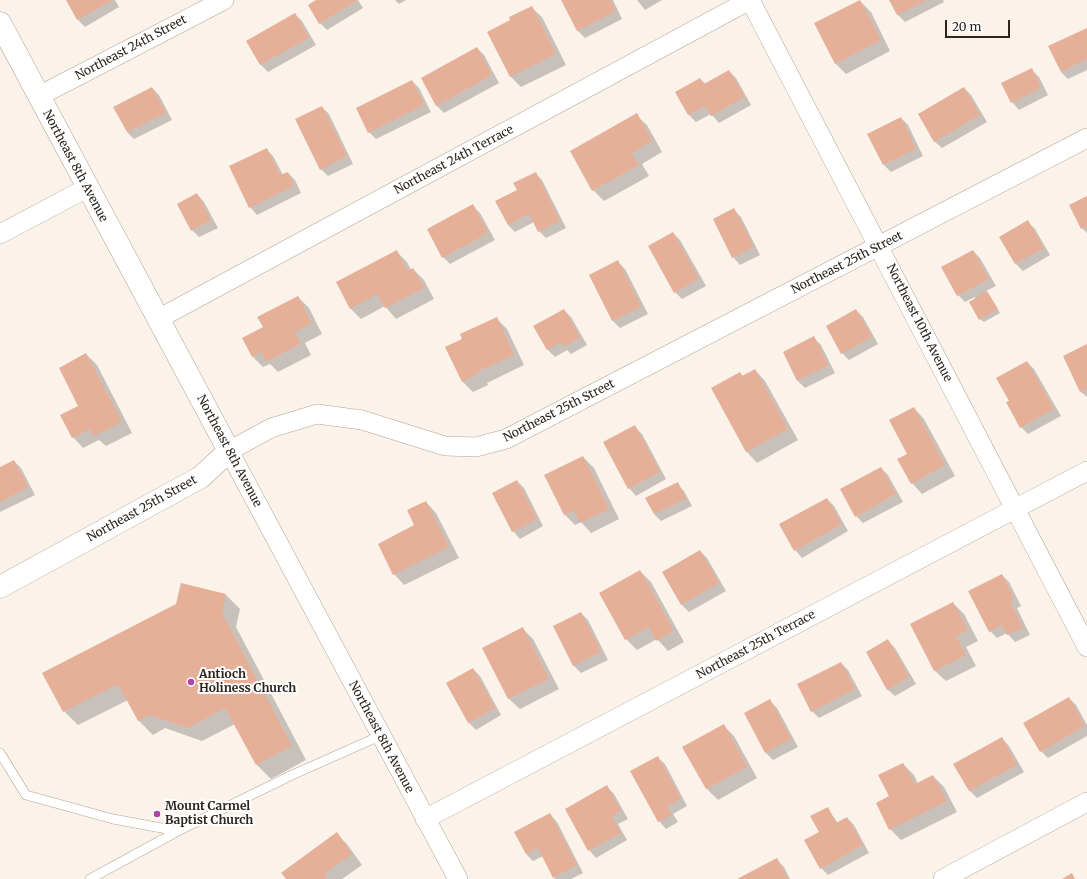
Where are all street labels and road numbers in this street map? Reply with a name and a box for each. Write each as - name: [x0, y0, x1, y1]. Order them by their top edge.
- street label: Northeast 24th Street: [73, 13, 189, 83]
- street label: Northeast 8th Avenue: [39, 108, 111, 224]
- street label: Northeast 24th Terrace: [392, 122, 516, 198]
- street label: Northeast 25th Street: [789, 229, 905, 297]
- street label: Northeast 10th Avenue: [883, 262, 955, 384]
- street label: Northeast 25th Street: [501, 377, 617, 445]
- street label: Northeast 8th Avenue: [193, 393, 265, 509]
- street label: Northeast 25th Street: [85, 473, 199, 545]
- street label: Northeast 25th Terrace: [694, 608, 818, 682]
- street label: Northeast 8th Avenue: [345, 679, 417, 795]

